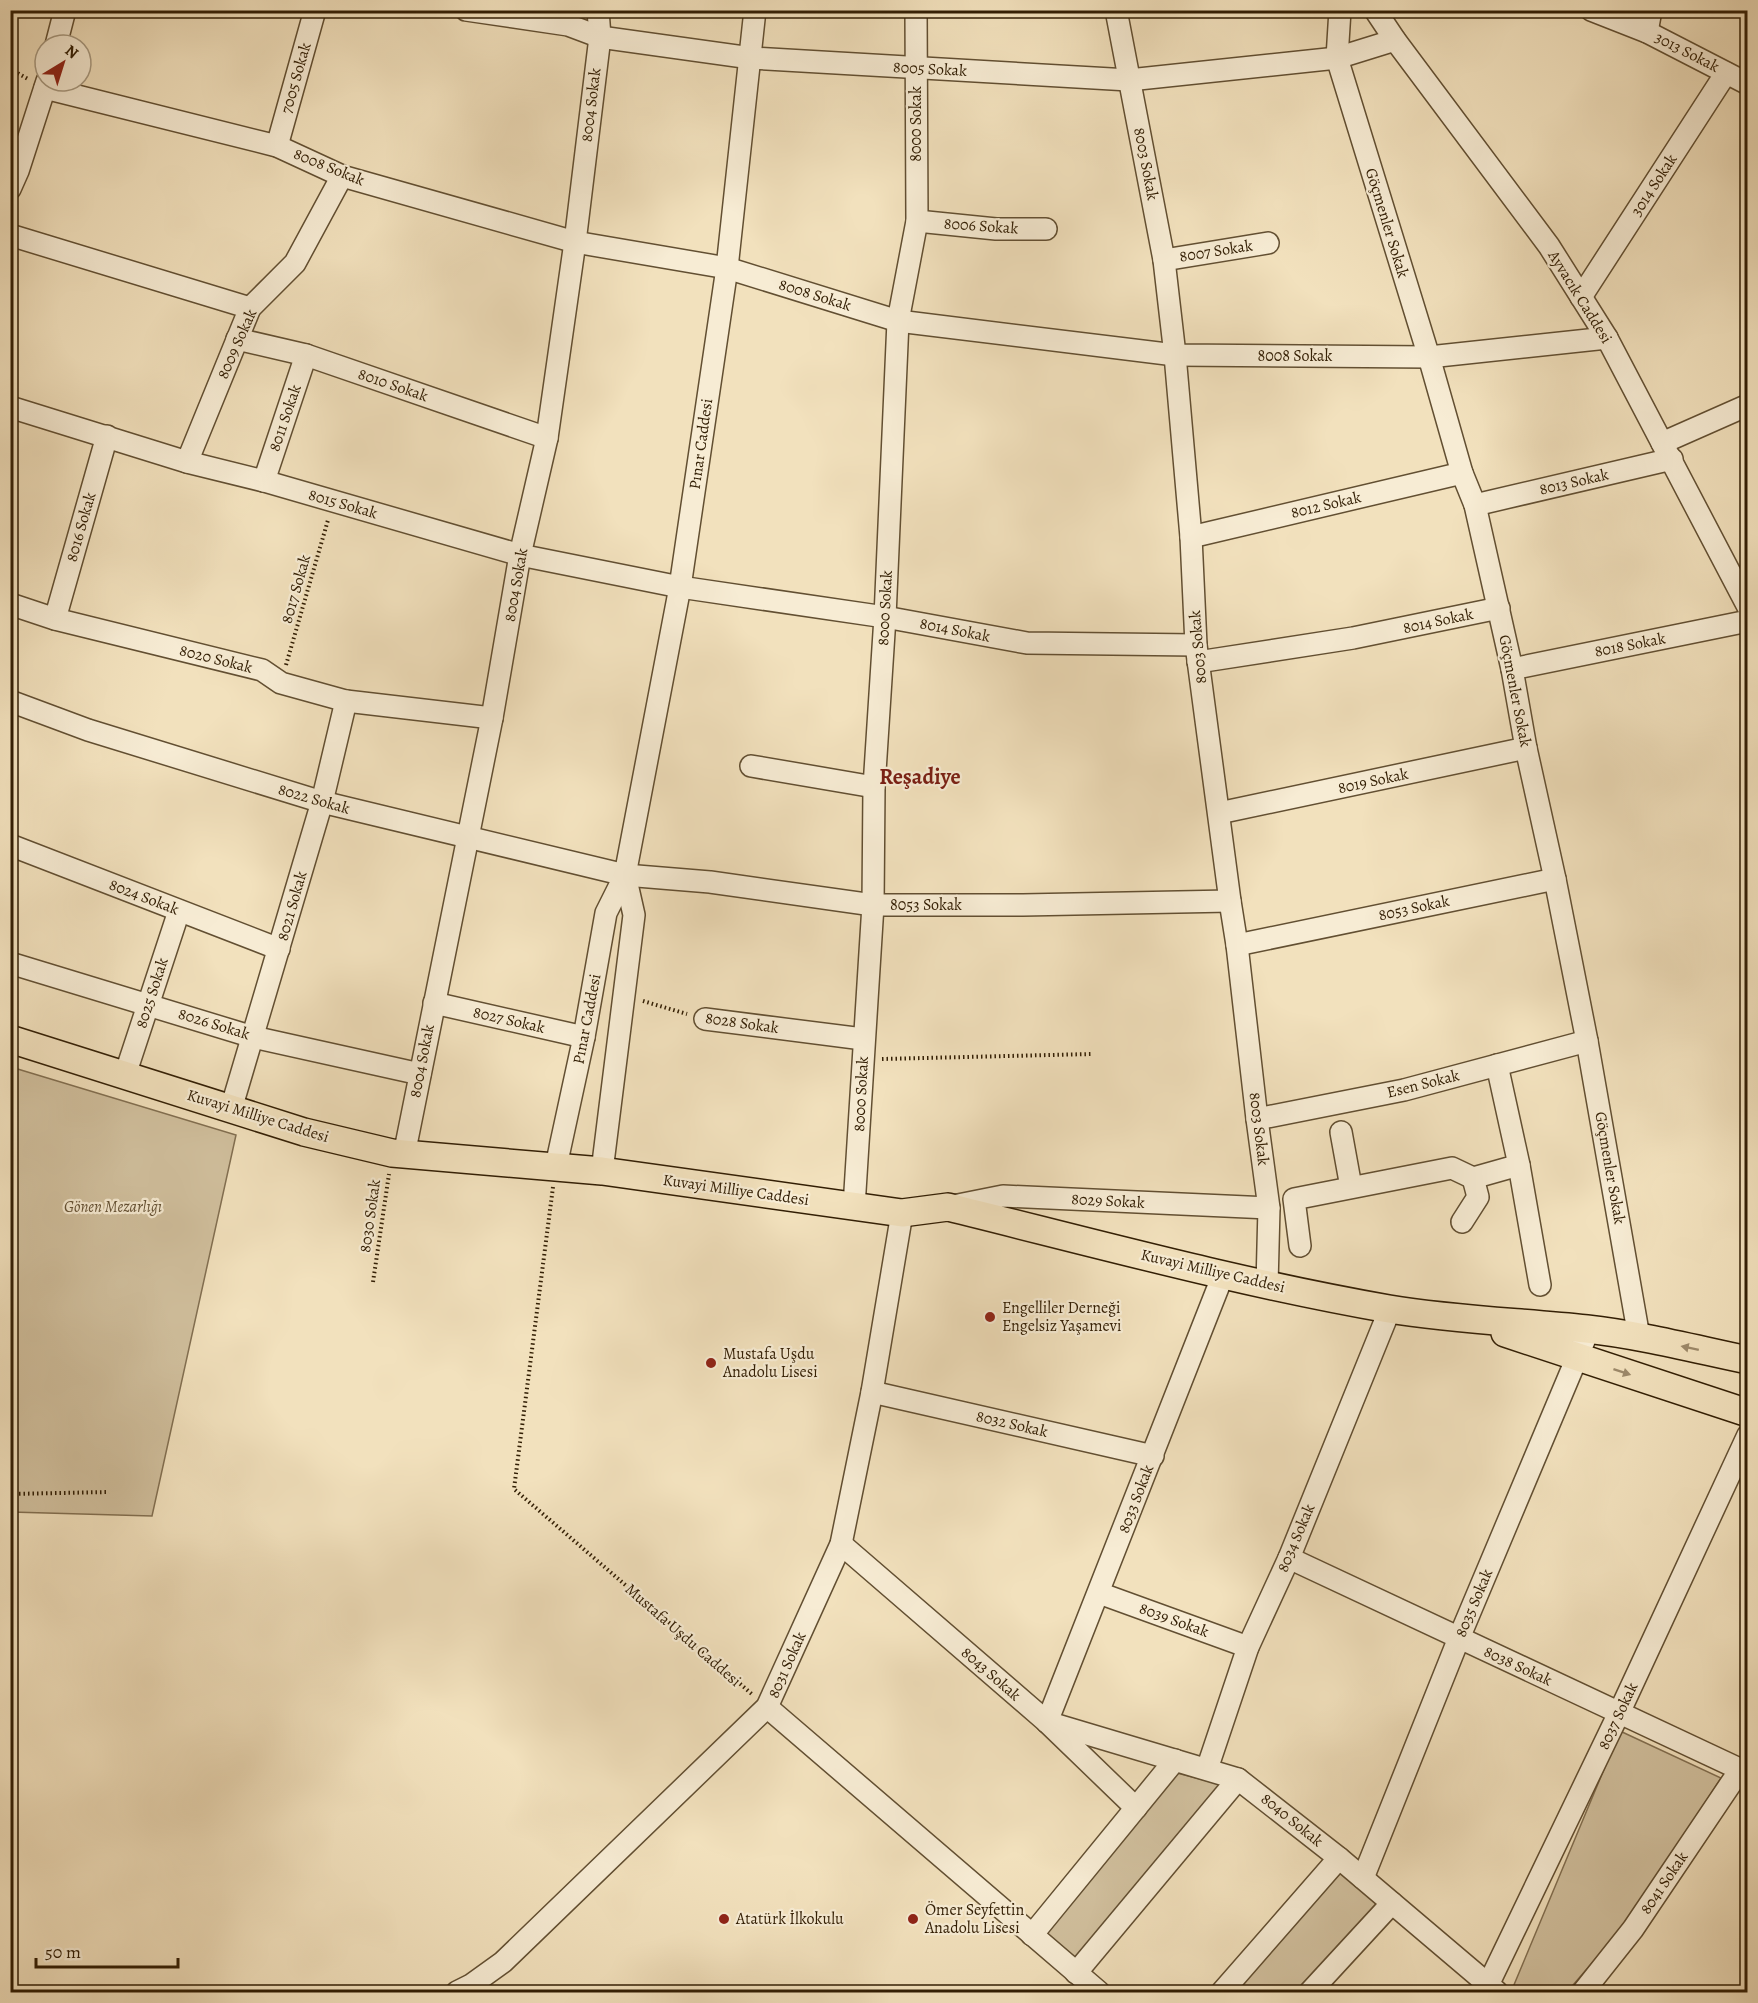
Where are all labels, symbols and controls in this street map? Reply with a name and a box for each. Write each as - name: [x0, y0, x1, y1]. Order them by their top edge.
- street label: 3013 Sokak: [1651, 26, 1723, 78]
- north arrow: [33, 33, 93, 93]
- text: N: [60, 40, 83, 64]
- street label: 7005 Sokak: [275, 40, 317, 116]
- street label: 8005 Sokak: [892, 56, 968, 82]
- street label: 8004 Sokak: [576, 67, 606, 143]
- street label: 8000 Sokak: [905, 86, 927, 162]
- street label: 8003 Sokak: [1128, 126, 1164, 202]
- street label: 8008 Sokak: [290, 143, 368, 191]
- street label: 3014 Sokak: [1626, 150, 1682, 220]
- street label: Göçmenler Sokak: [1360, 165, 1414, 281]
- street label: 8006 Sokak: [943, 212, 1019, 240]
- street label: 8007 Sokak: [1178, 234, 1254, 268]
- street label: Ayvacık Caddesi: [1542, 246, 1617, 348]
- street label: 8008 Sokak: [776, 274, 854, 316]
- street label: 8009 Sokak: [212, 305, 262, 382]
- street label: 8008 Sokak: [1258, 345, 1332, 367]
- street label: 8010 Sokak: [355, 363, 431, 407]
- street label: 8011 Sokak: [263, 381, 307, 454]
- street label: Pınar Caddesi: [684, 397, 718, 491]
- street label: 8013 Sokak: [1537, 463, 1611, 501]
- street label: 8015 Sokak: [306, 484, 380, 524]
- street label: 8012 Sokak: [1289, 486, 1363, 524]
- street label: 8016 Sokak: [61, 490, 101, 564]
- street label: 8004 Sokak: [499, 546, 533, 624]
- street label: 8017 Sokak: [276, 552, 316, 626]
- street label: 8000 Sokak: [872, 570, 898, 646]
- street label: 8014 Sokak: [1401, 603, 1475, 639]
- street label: 8003 Sokak: [1184, 609, 1212, 685]
- street label: 8014 Sokak: [918, 612, 992, 648]
- street label: 8018 Sokak: [1593, 627, 1667, 663]
- street label: Göçmenler Sokak: [1493, 633, 1537, 749]
- street label: 8020 Sokak: [177, 639, 255, 679]
- district label: Reşadiye: [879, 762, 961, 792]
- street label: 8019 Sokak: [1336, 763, 1410, 799]
- street label: 8022 Sokak: [275, 778, 353, 820]
- street label: 8021 Sokak: [272, 868, 312, 943]
- street label: 8024 Sokak: [106, 874, 182, 920]
- street label: 8053 Sokak: [1376, 890, 1452, 926]
- street label: 8053 Sokak: [890, 894, 962, 916]
- street label: 8025 Sokak: [130, 955, 174, 1031]
- street label: Pınar Caddesi: [567, 972, 607, 1066]
- street label: 8027 Sokak: [471, 1001, 547, 1039]
- street label: 8026 Sokak: [176, 1003, 252, 1045]
- street label: 8028 Sokak: [704, 1007, 780, 1039]
- street label: 8004 Sokak: [404, 1022, 440, 1100]
- street label: 8000 Sokak: [848, 1056, 874, 1132]
- street label: Esen Sokak: [1384, 1064, 1462, 1104]
- street label: Kuvayi Milliye Caddesi: [184, 1084, 332, 1148]
- street label: 8003 Sokak: [1244, 1091, 1274, 1167]
- street label: Göçmenler Sokak: [1589, 1110, 1631, 1226]
- street label: Kuvayi Milliye Caddesi: [661, 1169, 811, 1211]
- street label: 8030 Sokak: [354, 1178, 386, 1254]
- street label: 8029 Sokak: [1071, 1188, 1145, 1214]
- park label: Gönen Mezarlığı: [64, 1196, 162, 1218]
- street label: Kuvayi Milliye Caddesi: [1139, 1244, 1287, 1298]
- place label: Engelliler Derneği Engelsiz Yaşamevi: [1002, 1297, 1121, 1337]
- marker: Engelliler Derneği Engelsiz Yaşamevi: [983, 1310, 997, 1324]
- place label: Mustafa Uşdu Anadolu Lisesi: [722, 1343, 818, 1383]
- one-way arrow: [1680, 1343, 1699, 1352]
- marker: Mustafa Uşdu Anadolu Lisesi: [704, 1356, 718, 1370]
- one-way arrow: [1613, 1368, 1631, 1377]
- street label: 8032 Sokak: [974, 1405, 1050, 1443]
- street label: 8033 Sokak: [1113, 1461, 1159, 1537]
- street label: 8034 Sokak: [1272, 1500, 1320, 1576]
- street label: 8035 Sokak: [1450, 1565, 1498, 1641]
- street label: Mustafa Uşdu Caddesi: [620, 1578, 746, 1692]
- street label: 8039 Sokak: [1136, 1597, 1212, 1643]
- street label: 8031 Sokak: [763, 1628, 811, 1702]
- street label: 8038 Sokak: [1480, 1641, 1556, 1691]
- street label: 8043 Sokak: [956, 1642, 1026, 1706]
- street label: 8037 Sokak: [1593, 1679, 1643, 1753]
- street label: 8040 Sokak: [1256, 1788, 1328, 1852]
- street label: 8041 Sokak: [1635, 1847, 1693, 1919]
- place label: Ömer Seyfettin Anadolu Lisesi: [924, 1899, 1025, 1939]
- place label: Atatürk İlkokulu: [735, 1908, 844, 1930]
- marker: Atatürk İlkokulu: [717, 1912, 731, 1926]
- marker: Ömer Seyfettin Anadolu Lisesi: [906, 1912, 920, 1926]
- scale bar: [36, 1931, 178, 1969]
- text: 50 m: [45, 1940, 81, 1964]

